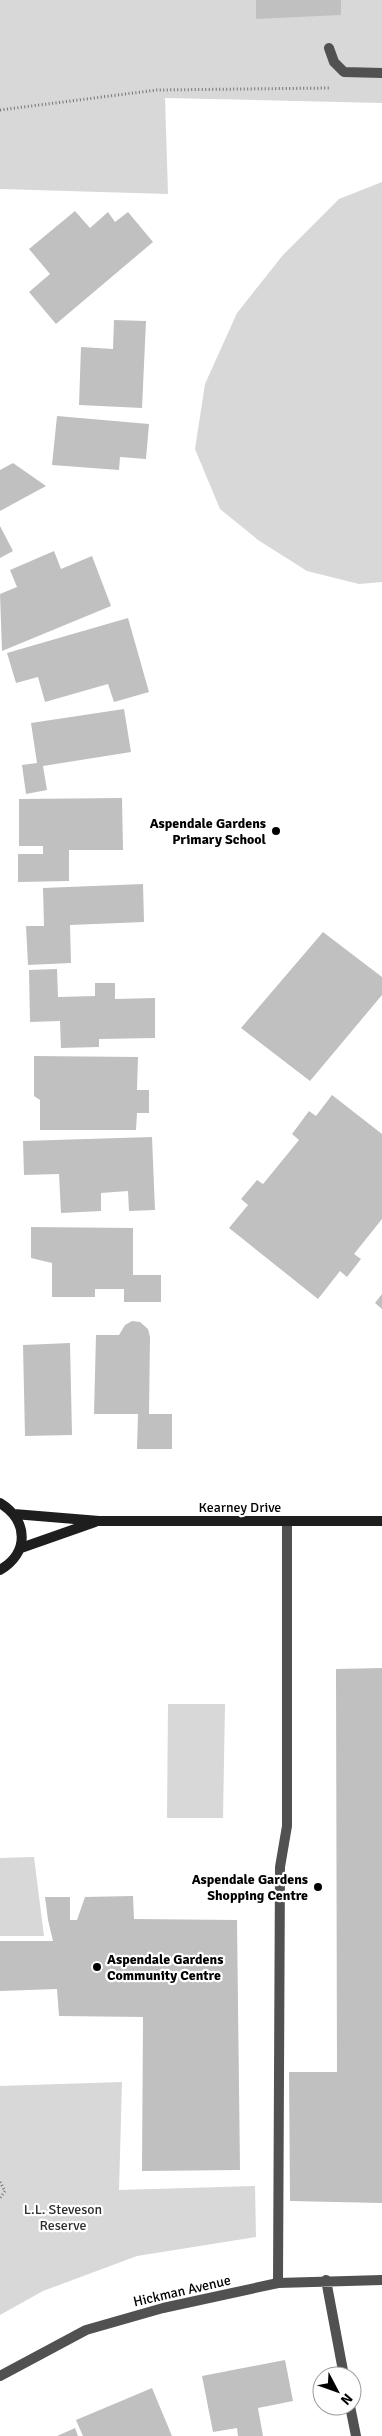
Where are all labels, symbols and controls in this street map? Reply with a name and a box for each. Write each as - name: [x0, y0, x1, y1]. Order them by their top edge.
- place label: Aspendale Gardens Primary School: [150, 815, 267, 848]
- marker: Aspendale Gardens Primary School: [270, 825, 282, 837]
- street label: Kearney Drive: [199, 1499, 281, 1516]
- place label: Aspendale Gardens Shopping Centre: [192, 1871, 308, 1904]
- marker: Aspendale Gardens Shopping Centre: [312, 1881, 324, 1893]
- place label: Aspendale Gardens Community Centre: [107, 1951, 223, 1984]
- marker: Aspendale Gardens Community Centre: [91, 1961, 103, 1973]
- park label: L.L. Steveson Reserve: [24, 2201, 102, 2234]
- street label: Hickman Avenue: [132, 2272, 232, 2310]
- north arrow: [312, 2366, 362, 2416]
- text: N: [337, 2390, 356, 2408]

